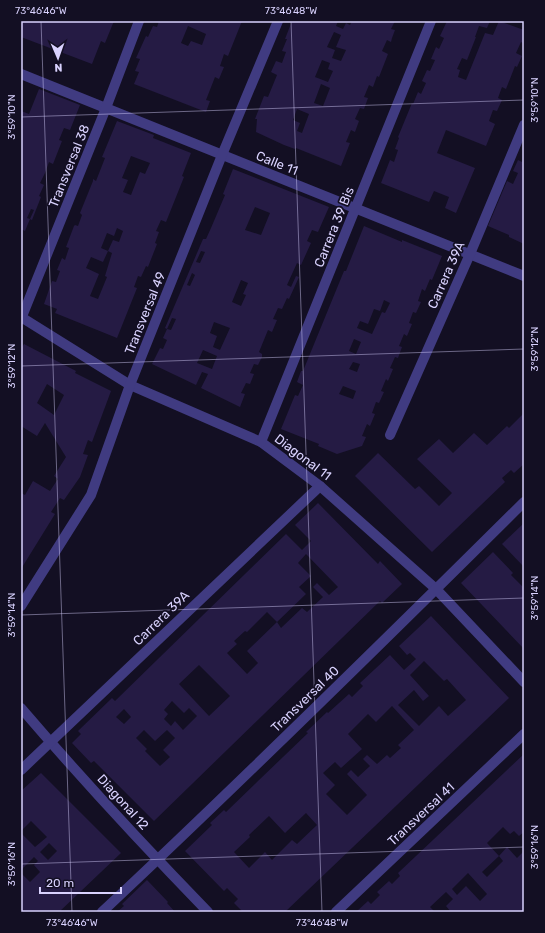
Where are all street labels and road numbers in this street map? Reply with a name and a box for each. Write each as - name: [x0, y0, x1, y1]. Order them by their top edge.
- street label: Transversal 38: [46, 122, 92, 210]
- street label: Calle 11: [254, 148, 300, 178]
- street label: Carrera 39 Bis: [311, 184, 357, 269]
- street label: Carrera 39A: [425, 239, 468, 311]
- street label: Transversal 49: [122, 269, 169, 356]
- street label: Diagonal 11: [271, 431, 334, 484]
- street label: Carrera 39A: [130, 587, 192, 648]
- street label: Transversal 40: [268, 663, 342, 735]
- street label: Diagonal 12: [94, 771, 152, 833]
- street label: Transversal 41: [385, 779, 457, 849]

